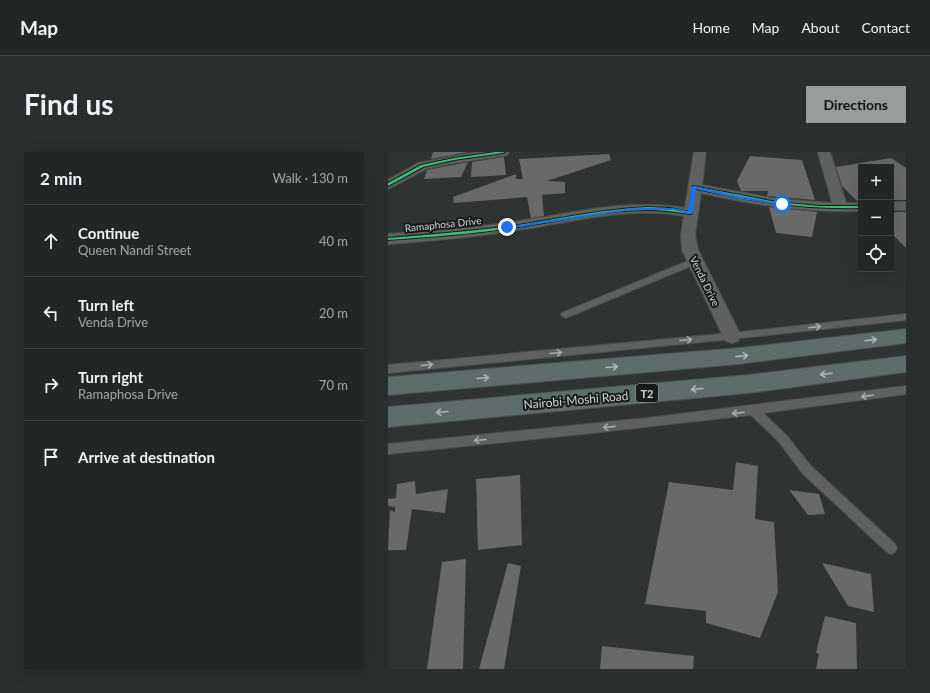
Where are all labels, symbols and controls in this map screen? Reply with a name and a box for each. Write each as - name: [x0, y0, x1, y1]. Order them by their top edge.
- text: Map: [20, 16, 58, 39]
- text: Home: [692, 19, 730, 36]
- text: Map: [752, 19, 779, 36]
- text: About: [801, 19, 839, 36]
- text: Contact: [861, 19, 910, 36]
- button: Directions: [806, 86, 906, 123]
- text: Find us: [24, 87, 114, 121]
- map controls: [858, 164, 894, 272]
- button: +: [858, 164, 894, 200]
- text: 2 min: [40, 168, 82, 189]
- text: Walk · 130 m: [272, 170, 348, 186]
- route start: [773, 195, 791, 213]
- button: −: [858, 200, 894, 236]
- street label: Ramaphosa Drive: [404, 214, 482, 234]
- route end: [498, 218, 516, 236]
- text: Continue: [78, 224, 139, 242]
- icon: ahead: [40, 230, 62, 252]
- text: 40 m: [319, 233, 348, 249]
- button: locate: [858, 236, 894, 272]
- text: Queen Nandi Street: [78, 242, 191, 258]
- street label: Venda Drive: [688, 254, 722, 308]
- text: Turn left: [78, 296, 134, 314]
- icon: left: [40, 302, 62, 324]
- text: 20 m: [319, 305, 348, 321]
- text: Venda Drive: [78, 314, 148, 330]
- one-way arrow: [808, 323, 821, 330]
- one-way arrow: [864, 336, 877, 344]
- one-way arrow: [679, 337, 692, 344]
- one-way arrow: [549, 349, 562, 356]
- one-way arrow: [735, 352, 748, 360]
- one-way arrow: [420, 361, 433, 369]
- one-way arrow: [605, 363, 618, 371]
- text: Turn right: [78, 368, 143, 386]
- one-way arrow: [820, 370, 833, 378]
- icon: right: [40, 374, 62, 396]
- one-way arrow: [476, 375, 489, 382]
- text: 70 m: [319, 377, 348, 393]
- road number: T2: [636, 384, 658, 402]
- one-way arrow: [691, 385, 704, 392]
- text: Ramaphosa Drive: [78, 386, 178, 402]
- street label: Nairobi-Moshi Road: [523, 388, 629, 412]
- one-way arrow: [861, 392, 874, 400]
- one-way arrow: [436, 408, 449, 415]
- one-way arrow: [732, 409, 745, 416]
- one-way arrow: [603, 423, 616, 430]
- one-way arrow: [474, 437, 487, 444]
- icon: arrive: [40, 446, 62, 468]
- text: Arrive at destination: [78, 448, 215, 466]

